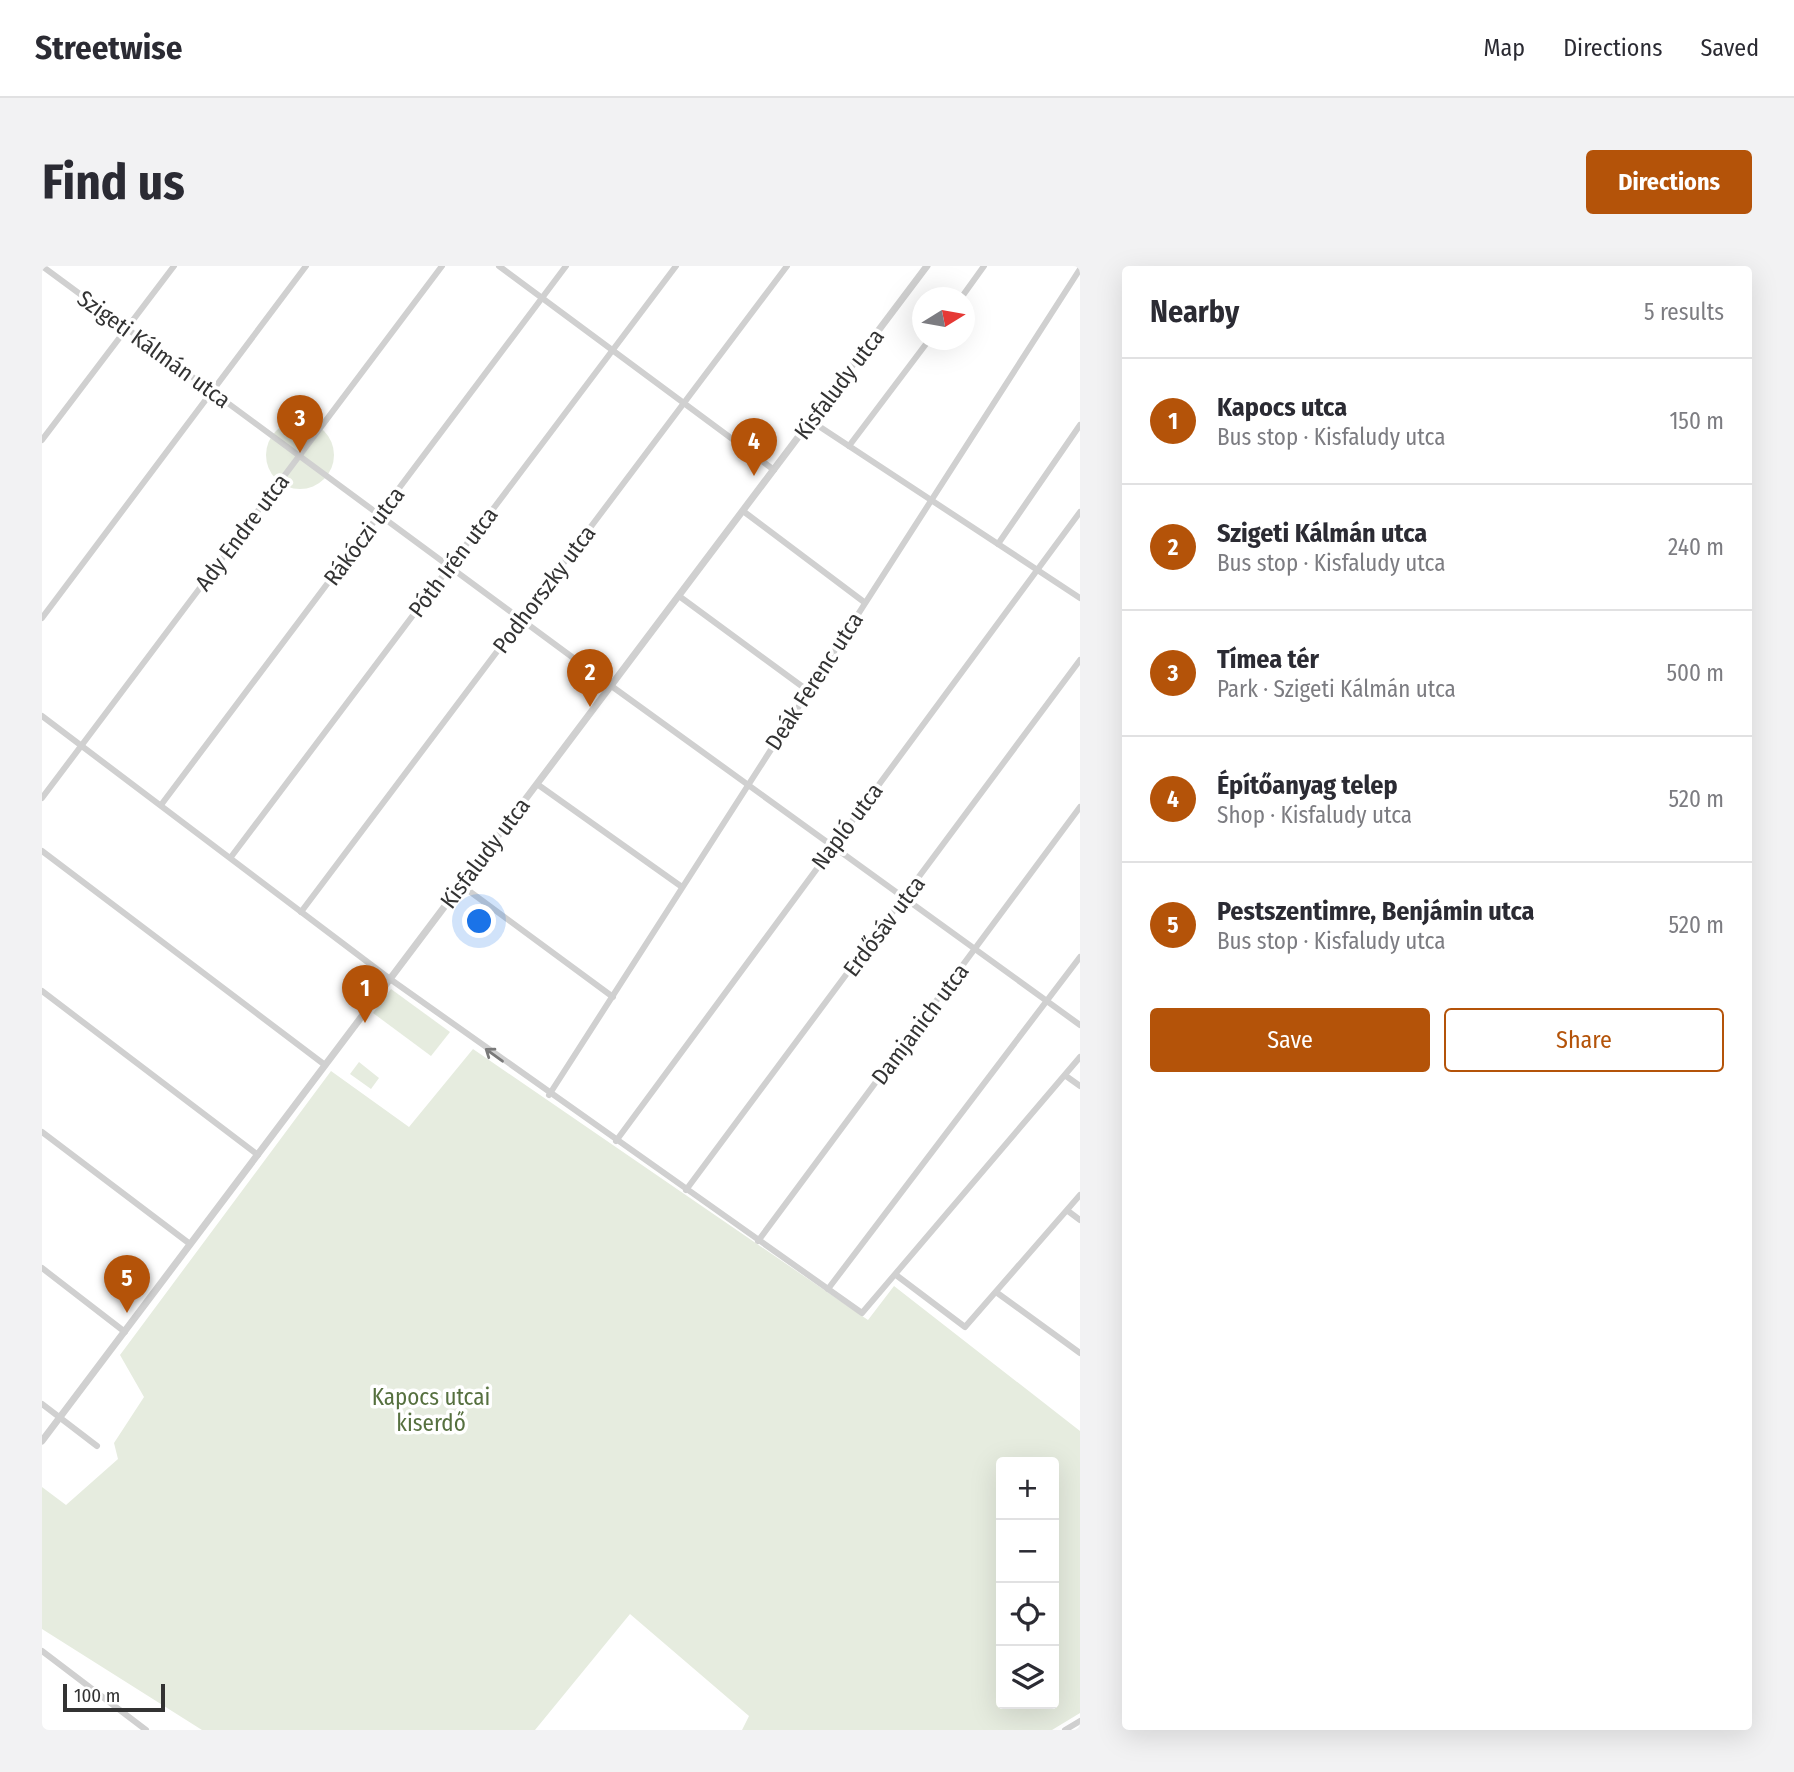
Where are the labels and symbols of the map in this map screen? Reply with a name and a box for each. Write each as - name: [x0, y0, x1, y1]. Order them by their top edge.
- street label: Szigeti Kálmán utca: [72, 284, 236, 414]
- north arrow: [912, 287, 975, 350]
- street label: Kisfaludy utca: [788, 323, 890, 445]
- pin: 3: [277, 395, 323, 453]
- pin: 4: [731, 418, 777, 476]
- street label: Ady Endre utca: [189, 468, 295, 596]
- street label: Rákóczi utca: [318, 481, 410, 591]
- street label: Póth Irén utca: [402, 501, 504, 623]
- street label: Podhorszky utca: [487, 519, 601, 659]
- street label: Deák Ferenc utca: [759, 607, 869, 755]
- pin: 2: [567, 649, 613, 707]
- street label: Napló utca: [805, 777, 889, 875]
- street label: Kisfaludy utca: [434, 792, 536, 914]
- street label: Erdősáv utca: [837, 870, 931, 982]
- your location: [462, 904, 496, 938]
- street label: Damjanich utca: [865, 958, 975, 1090]
- pin: 1: [342, 965, 388, 1023]
- one-way arrow: [485, 1047, 504, 1062]
- pin: 5: [104, 1255, 150, 1313]
- park label: Kapocs utcai kiserdő: [372, 1383, 490, 1437]
- scale bar: [63, 1681, 164, 1713]

